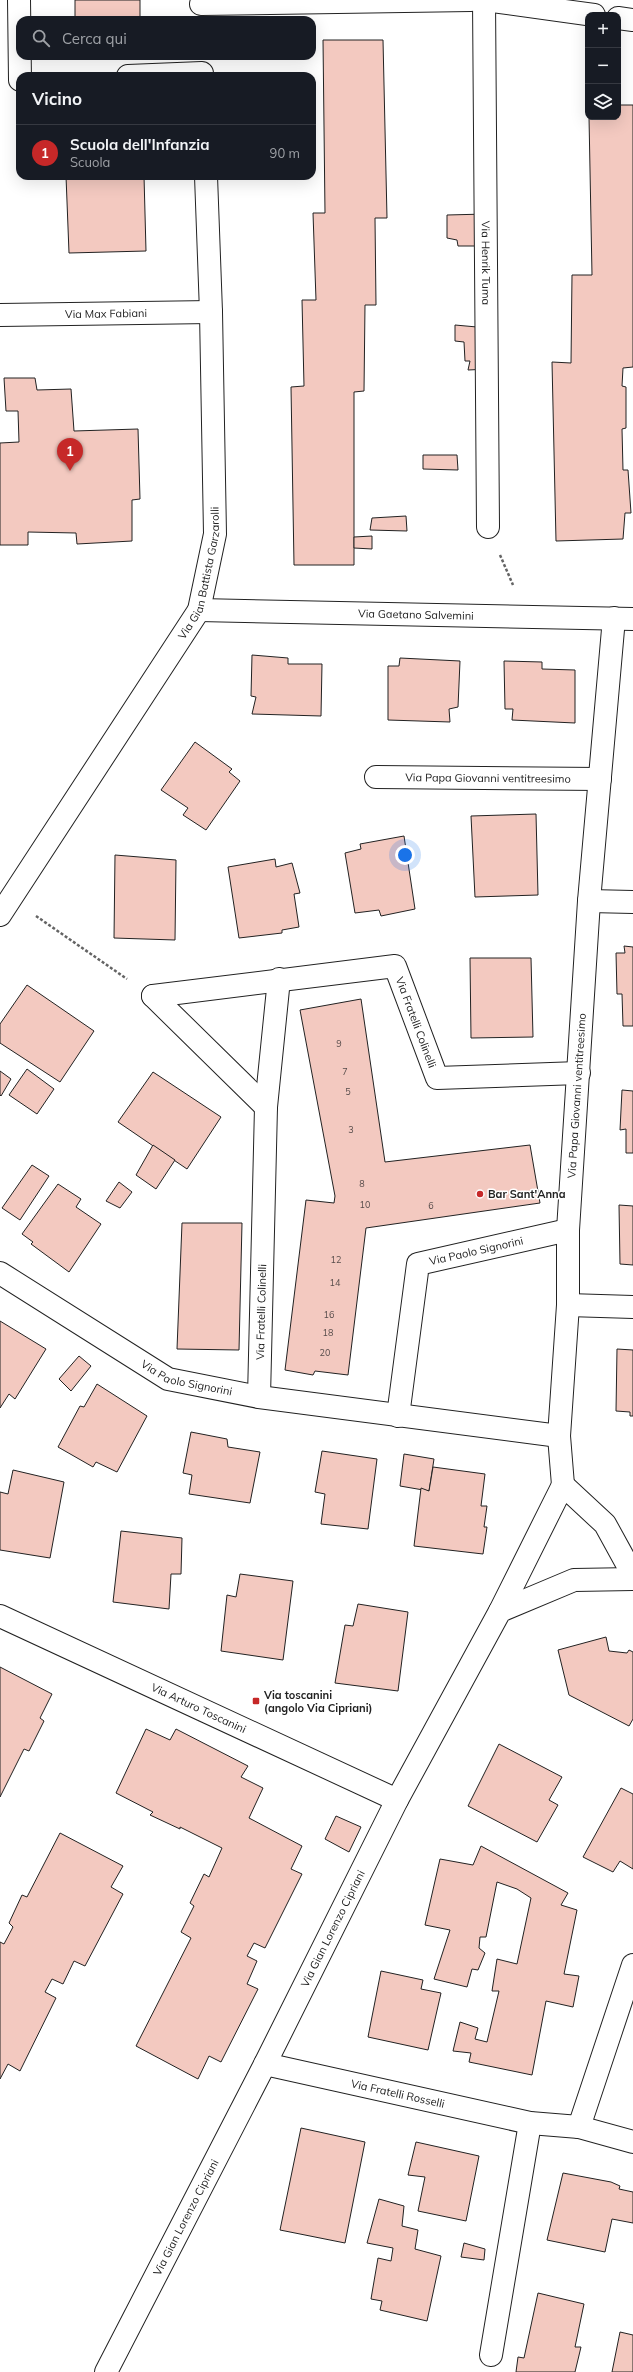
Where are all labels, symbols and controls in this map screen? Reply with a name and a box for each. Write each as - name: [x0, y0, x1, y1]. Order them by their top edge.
- map controls: [585, 12, 621, 120]
- button: +: [585, 12, 621, 48]
- search box: [16, 16, 316, 60]
- icon: search: [30, 27, 52, 49]
- text: Cerca qui: [62, 29, 127, 48]
- button: −: [585, 48, 621, 84]
- button: layers: [585, 84, 621, 120]
- text: Vicino: [32, 88, 82, 109]
- text: Scuola dell'Infanzia: [70, 135, 210, 154]
- text: 1: [41, 145, 49, 161]
- text: 90 m: [270, 145, 300, 161]
- text: Scuola: [70, 154, 110, 170]
- street label: Via Henrik Tuma: [479, 221, 493, 305]
- street label: Via Max Fabiani: [65, 306, 147, 321]
- pin: 1: [57, 438, 83, 471]
- street label: Via Gian Battista Garzarolli: [175, 506, 222, 642]
- street label: Via Gaetano Salvemini: [358, 606, 474, 623]
- street label: Via Papa Giovanni ventitreesimo: [405, 770, 571, 786]
- your location: [395, 845, 415, 865]
- street label: Via Fratelli Colinelli: [393, 975, 440, 1070]
- street label: Via Papa Giovanni ventitreesimo: [564, 1013, 589, 1179]
- house number: 9: [336, 1038, 342, 1049]
- house number: 7: [342, 1066, 348, 1077]
- house number: 5: [345, 1086, 351, 1097]
- house number: 3: [348, 1124, 354, 1135]
- house number: 8: [359, 1178, 365, 1189]
- place label: Bar Sant'Anna: [488, 1187, 566, 1201]
- marker: Bar Sant'Anna: [475, 1189, 485, 1199]
- house number: 10: [360, 1199, 370, 1210]
- house number: 6: [428, 1200, 434, 1211]
- street label: Via Paolo Signorini: [428, 1233, 525, 1268]
- house number: 12: [331, 1254, 341, 1265]
- street label: Via Fratelli Colinelli: [253, 1264, 269, 1360]
- house number: 14: [330, 1277, 341, 1288]
- house number: 16: [324, 1309, 334, 1320]
- house number: 18: [323, 1327, 333, 1338]
- house number: 20: [320, 1347, 330, 1358]
- street label: Via Paolo Signorini: [138, 1357, 233, 1399]
- street label: Via Arturo Toscanini: [149, 1680, 248, 1736]
- place label: Via toscanini (angolo Via Cipriani): [263, 1688, 372, 1715]
- marker: Via toscanini (angolo Via Cipriani): [251, 1696, 261, 1706]
- street label: Via Gian Lorenzo Cipriani: [298, 1868, 368, 1989]
- street label: Via Fratelli Rosselli: [350, 2076, 446, 2111]
- street label: Via Gian Lorenzo Cipriani: [150, 2157, 222, 2278]

